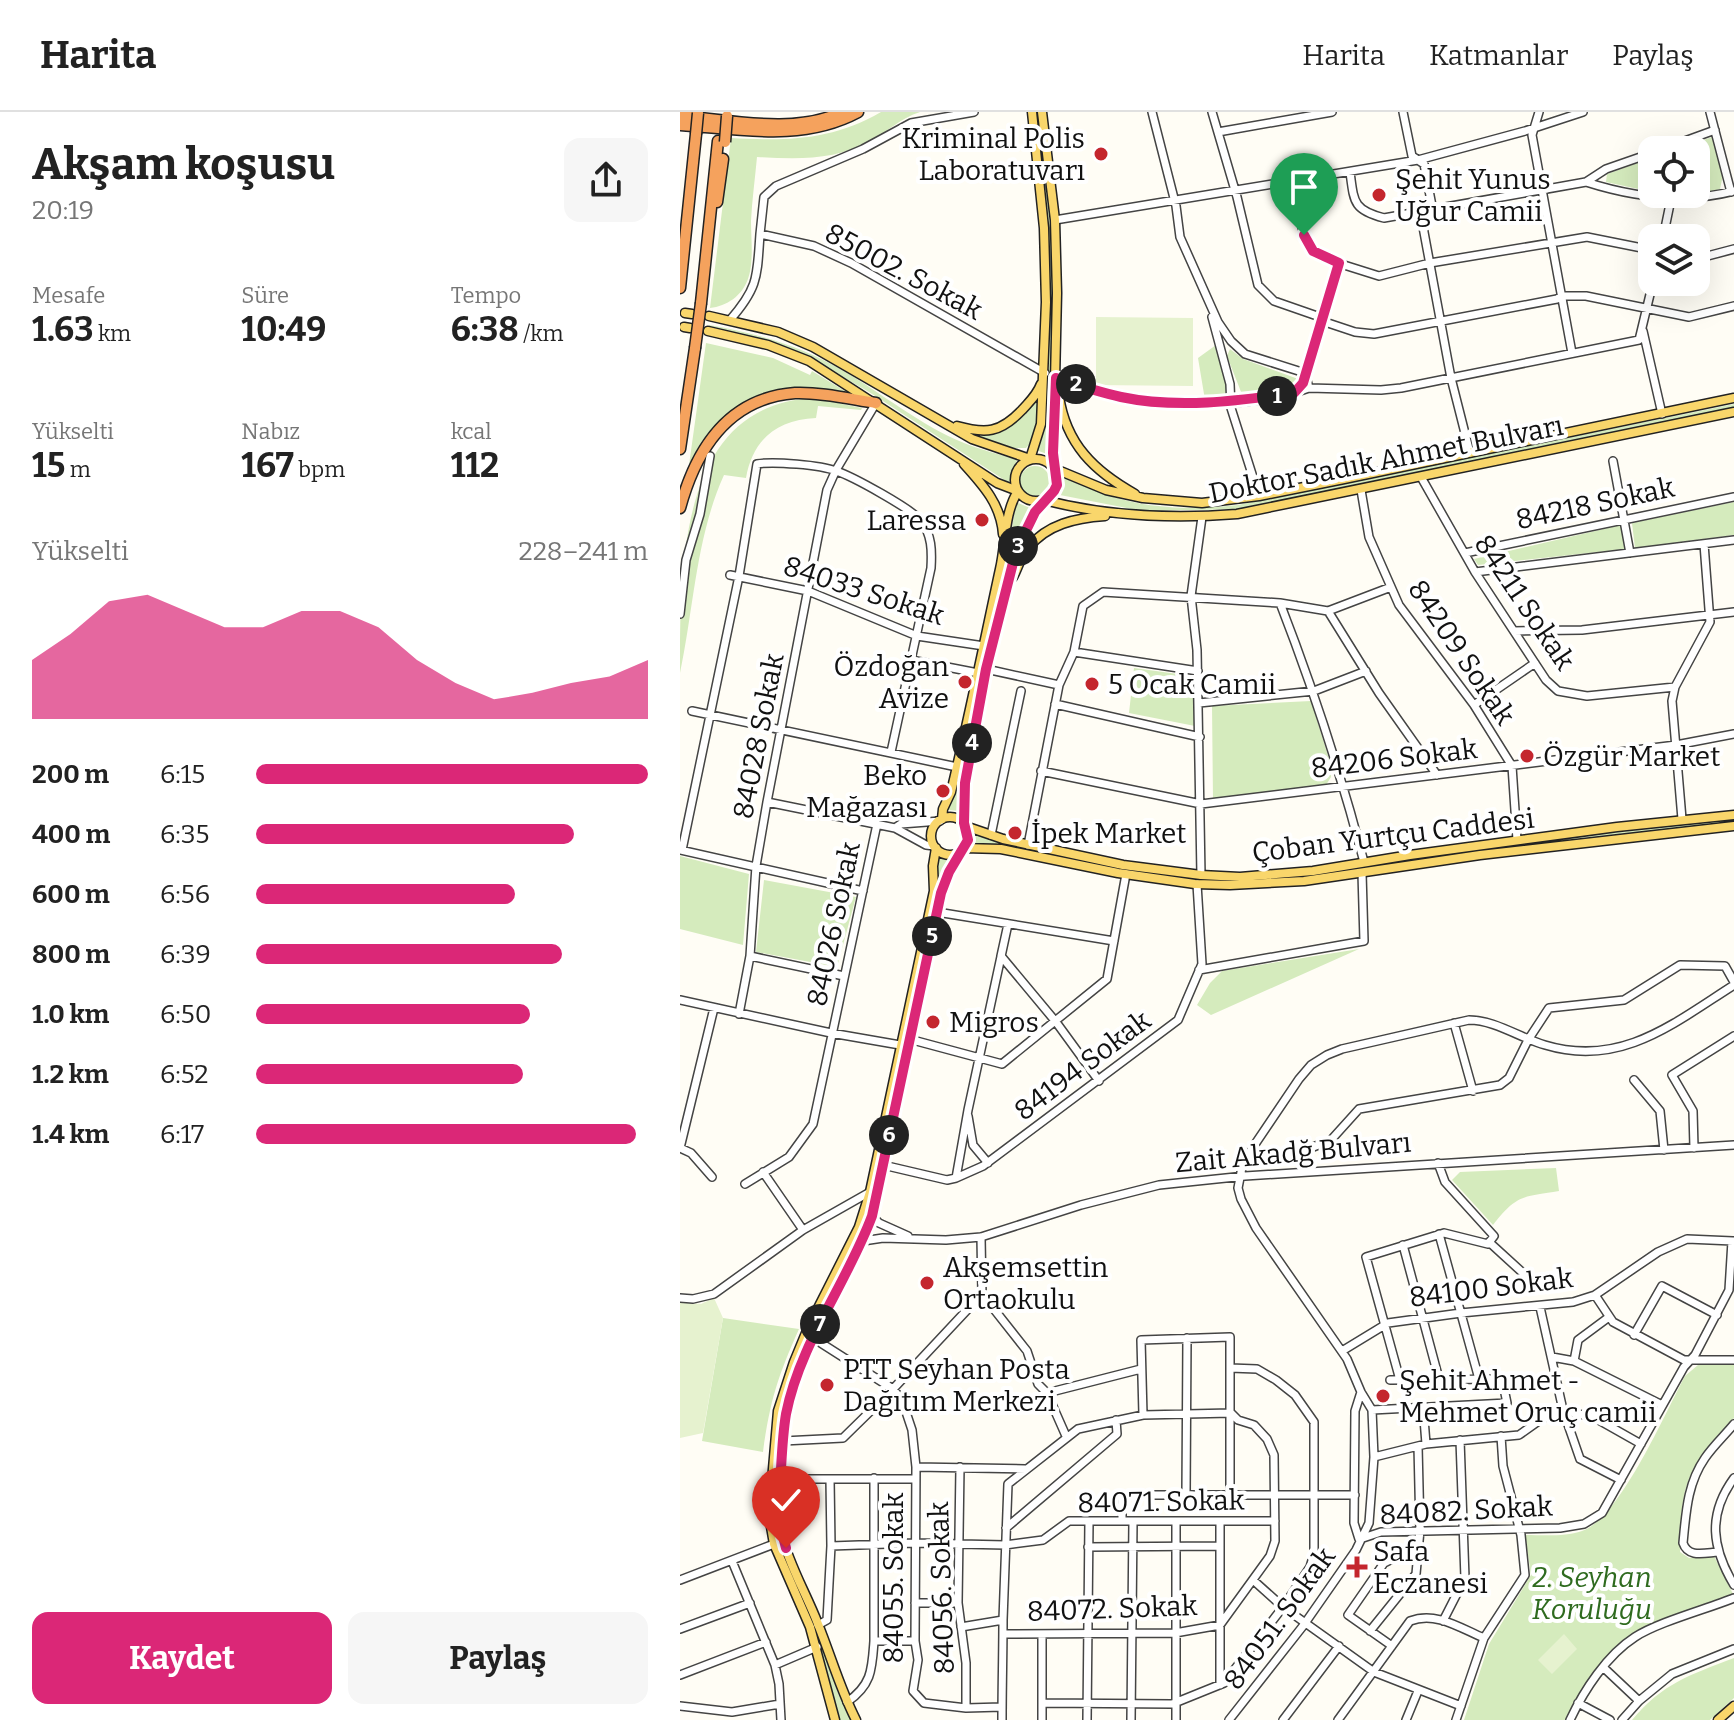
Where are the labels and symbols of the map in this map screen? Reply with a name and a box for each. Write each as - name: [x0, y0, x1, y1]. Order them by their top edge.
- place label: Kriminal Polis Laboratuvarı: [901, 122, 1085, 187]
- marker: Kriminal Polis Laboratuvarı: [1092, 145, 1110, 163]
- pin: [1270, 153, 1338, 235]
- place label: Şehit Yunus Uğur Camii: [1395, 163, 1551, 228]
- marker: Şehit Yunus Uğur Camii: [1370, 186, 1388, 204]
- street label: 85002. Sokak: [820, 216, 988, 327]
- pin: 2: [1056, 364, 1096, 404]
- pin: 1: [1257, 376, 1297, 416]
- street label: Doktor Sadık Ahmet Bulvarı: [1206, 409, 1566, 510]
- street label: 84218 Sokak: [1513, 471, 1677, 536]
- place label: Laressa: [866, 504, 966, 537]
- marker: Laressa: [973, 511, 991, 529]
- pin: 3: [998, 526, 1038, 566]
- street label: 84211 Sokak: [1467, 529, 1582, 676]
- street label: 84033 Sokak: [779, 549, 948, 632]
- street label: 84209 Sokak: [1401, 574, 1522, 731]
- place label: Özdoğan Avize: [834, 650, 949, 715]
- street label: 84028 Sokak: [726, 651, 791, 822]
- place label: 5 Ocak Camii: [1108, 668, 1276, 701]
- marker: Özdoğan Avize: [956, 673, 974, 691]
- marker: 5 Ocak Camii: [1083, 675, 1101, 693]
- pin: 4: [952, 723, 992, 763]
- street label: 84206 Sokak: [1309, 732, 1479, 785]
- place label: Özgür Market: [1543, 740, 1720, 773]
- marker: Özgür Market: [1518, 747, 1536, 765]
- place label: Beko Mağazası: [806, 759, 927, 824]
- marker: Beko Mağazası: [934, 782, 952, 800]
- street label: Çoban Yurtçu Caddesi: [1250, 802, 1536, 869]
- place label: İpek Market: [1031, 817, 1186, 850]
- marker: İpek Market: [1006, 824, 1024, 842]
- street label: 84026 Sokak: [800, 839, 867, 1009]
- pin: 5: [912, 916, 952, 956]
- street label: 84194 Sokak: [1008, 1003, 1157, 1127]
- place label: Migros: [949, 1006, 1039, 1039]
- marker: Migros: [924, 1013, 942, 1031]
- pin: 6: [869, 1115, 909, 1155]
- street label: Zait Akadğ Bulvarı: [1174, 1126, 1412, 1179]
- place label: Akşemsettin Ortaokulu: [943, 1251, 1109, 1316]
- street label: 84100 Sokak: [1407, 1261, 1575, 1314]
- marker: Akşemsettin Ortaokulu: [918, 1274, 936, 1292]
- pin: 7: [800, 1304, 840, 1344]
- place label: PTT Seyhan Posta Dağıtım Merkezi: [843, 1353, 1070, 1418]
- place label: Şehit Ahmet - Mehmet Oruç camii: [1399, 1364, 1657, 1429]
- marker: PTT Seyhan Posta Dağıtım Merkezi: [818, 1376, 836, 1394]
- marker: Şehit Ahmet - Mehmet Oruç camii: [1374, 1387, 1392, 1405]
- pin: [752, 1466, 820, 1548]
- street label: 84071. Sokak: [1077, 1484, 1245, 1519]
- street label: 84082. Sokak: [1379, 1489, 1554, 1532]
- street label: 84055. Sokak: [877, 1492, 910, 1663]
- street label: 84056. Sokak: [922, 1501, 961, 1675]
- place label: Safa Eczanesi: [1373, 1535, 1488, 1600]
- street label: 84051. Sokak: [1217, 1541, 1342, 1696]
- marker: Safa Eczanesi: [1348, 1558, 1366, 1576]
- park label: 2. Seyhan Koruluğu: [1532, 1561, 1652, 1626]
- street label: 84072. Sokak: [1026, 1589, 1198, 1628]

